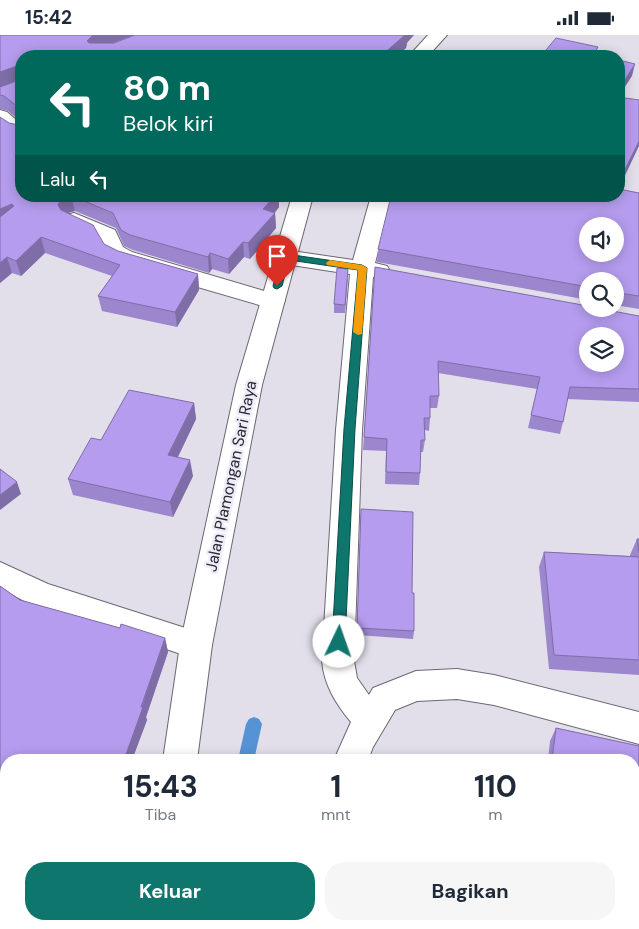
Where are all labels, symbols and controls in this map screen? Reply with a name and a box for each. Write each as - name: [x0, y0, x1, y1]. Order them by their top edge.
- text: 15:42: [25, 5, 72, 30]
- text: 80 m: [123, 65, 211, 111]
- icon: left: [40, 70, 105, 135]
- text: Belok kiri: [123, 109, 213, 138]
- icon: left: [85, 165, 113, 193]
- text: Lalu: [40, 167, 75, 192]
- map controls: [579, 217, 624, 372]
- button: sound: [579, 217, 624, 262]
- pin: [256, 235, 298, 286]
- icon: arrive: [263, 242, 291, 270]
- button: search: [579, 272, 624, 317]
- button: layers: [579, 327, 624, 372]
- street label: Jalan Plamongan Sari Raya: [200, 379, 262, 573]
- position arrow: [312, 615, 364, 667]
- text: 15:43: [123, 767, 198, 806]
- text: 1: [330, 767, 341, 806]
- text: 110: [474, 767, 517, 806]
- text: Tiba: [145, 804, 176, 825]
- text: mnt: [321, 804, 351, 825]
- text: m: [488, 804, 503, 825]
- button: Keluar: [25, 862, 315, 920]
- button: Bagikan: [325, 862, 615, 920]

